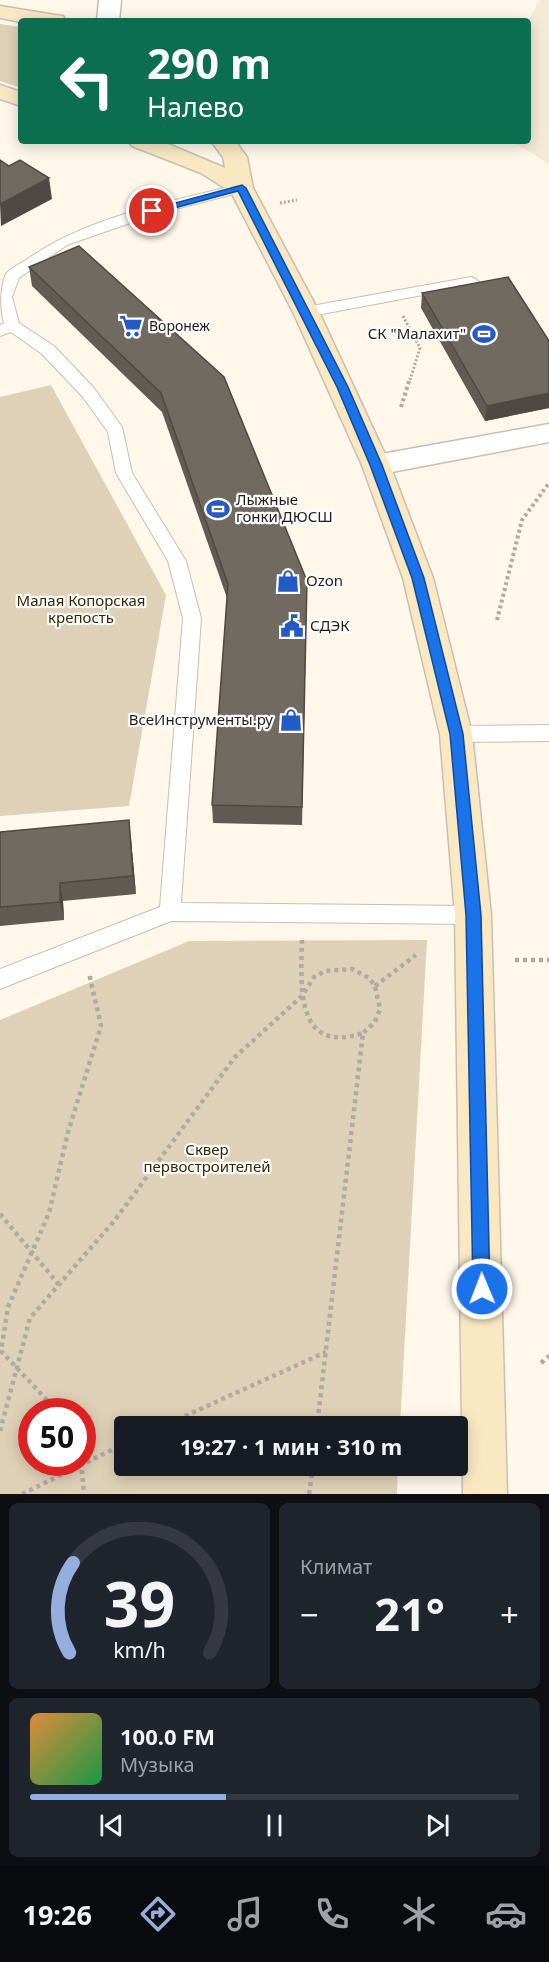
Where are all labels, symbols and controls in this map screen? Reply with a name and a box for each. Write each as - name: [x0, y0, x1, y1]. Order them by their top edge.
- text: 290 m: [147, 34, 271, 91]
- icon: left: [48, 42, 126, 120]
- text: Налево: [147, 88, 244, 125]
- pin: [126, 185, 177, 236]
- icon: arrive: [135, 194, 168, 227]
- supermarket icon: Воронеж: [118, 313, 144, 339]
- place label: Воронеж: [149, 316, 210, 335]
- sports icon: СК "Малахит": [471, 321, 497, 347]
- place label: СК "Малахит": [368, 323, 466, 343]
- place label: Лыжные гонки ДЮСШ: [236, 489, 333, 526]
- sports icon: Лыжные гонки ДЮСШ: [205, 496, 231, 522]
- shop icon: Ozon: [275, 568, 301, 594]
- place label: Ozon: [306, 570, 343, 590]
- park label: Малая Копорская крепость: [17, 590, 145, 627]
- public building icon: СДЭК: [279, 613, 305, 639]
- place label: СДЭК: [310, 615, 350, 635]
- shop icon: ВсеИнструменты.ру: [278, 707, 304, 733]
- place label: ВсеИнструменты.ру: [129, 709, 273, 729]
- park label: Сквер первостроителей: [143, 1139, 271, 1176]
- position arrow: [450, 1257, 514, 1321]
- speed limit sign: 50: [18, 1398, 96, 1476]
- text: 19:27 · 1 мин · 310 m: [180, 1431, 402, 1461]
- text: Климат: [300, 1553, 372, 1580]
- text: 39: [104, 1560, 175, 1645]
- text: 21°: [374, 1583, 445, 1644]
- text: −: [300, 1592, 319, 1637]
- text: +: [500, 1592, 519, 1637]
- text: km/h: [113, 1635, 166, 1664]
- text: 100.0 FM: [120, 1721, 215, 1751]
- text: Музыка: [120, 1751, 195, 1778]
- icon: previous: [95, 1809, 128, 1842]
- icon: pause: [258, 1809, 291, 1842]
- icon: next: [421, 1809, 454, 1842]
- icon: directions: [137, 1893, 179, 1935]
- icon: music: [224, 1893, 266, 1935]
- icon: phone: [311, 1893, 353, 1935]
- icon: climate: [398, 1893, 440, 1935]
- icon: car: [485, 1893, 527, 1935]
- text: 19:26: [22, 1896, 92, 1933]

